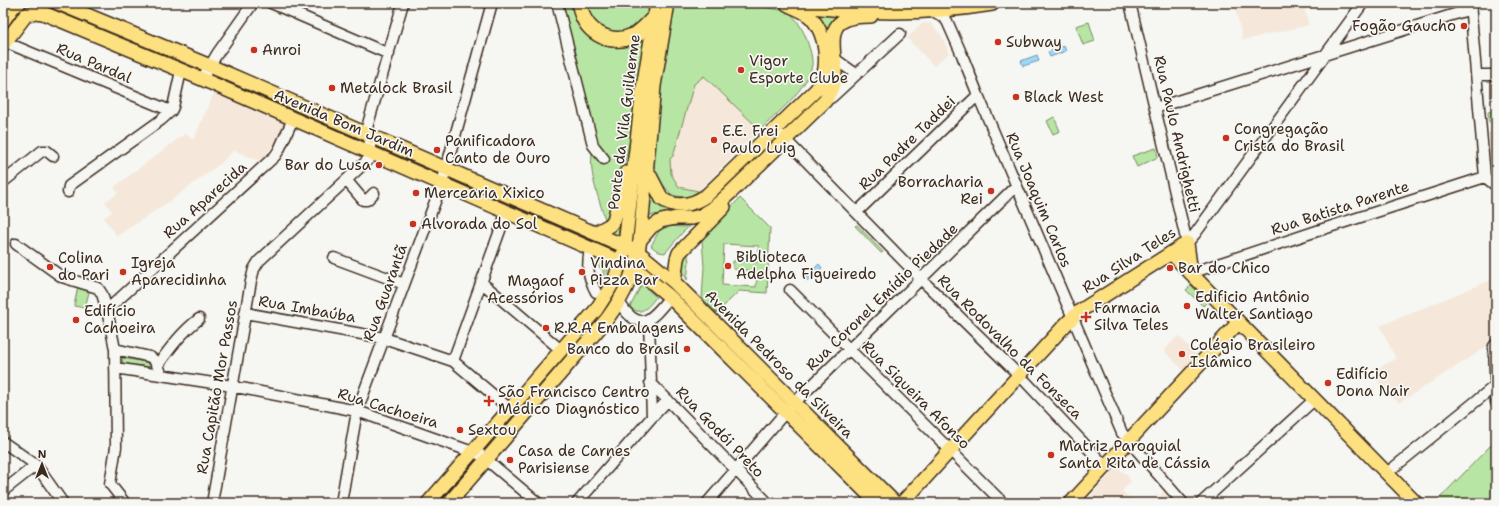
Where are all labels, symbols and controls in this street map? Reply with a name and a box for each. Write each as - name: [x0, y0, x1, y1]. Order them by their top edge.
- place label: Fogão Gaucho: [1352, 16, 1456, 36]
- marker: Fogão Gaucho: [1459, 21, 1469, 31]
- place label: Subway: [1006, 32, 1062, 52]
- street label: Ponte da Vila Guilherme: [603, 33, 645, 211]
- marker: Subway: [993, 37, 1003, 47]
- street label: Rua Pardal: [53, 38, 135, 88]
- place label: Anroi: [262, 40, 301, 60]
- marker: Anroi: [249, 45, 259, 55]
- place label: Vigor Esporte Clube: [749, 51, 848, 88]
- street label: Rua Paulo Andrighetti: [1149, 54, 1205, 214]
- marker: Vigor Esporte Clube: [736, 65, 746, 75]
- place label: Metalock Brasil: [340, 78, 453, 98]
- marker: Metalock Brasil: [327, 83, 337, 93]
- street label: Avenida Bom Jardim: [271, 84, 417, 162]
- place label: Black West: [1024, 87, 1104, 107]
- street label: Rua Padre Taddei: [854, 92, 960, 194]
- marker: Black West: [1011, 92, 1021, 102]
- place label: Congregação Crista do Brasil: [1234, 119, 1345, 156]
- place label: E.E. Frei Paulo Luig: [722, 121, 796, 158]
- street label: Rua Joaquim Carlos: [1001, 129, 1077, 271]
- place label: Panificadora Canto de Ouro: [445, 131, 550, 168]
- marker: Congregação Crista do Brasil: [1221, 133, 1231, 143]
- marker: E.E. Frei Paulo Luig: [709, 135, 719, 145]
- marker: Panificadora Canto de Ouro: [432, 145, 442, 155]
- place label: Bar do Lusa: [285, 155, 372, 175]
- street label: Rua Aparecida: [159, 157, 252, 243]
- marker: Bar do Lusa: [374, 160, 384, 170]
- place label: Borracharia Rei: [898, 172, 984, 209]
- street label: Rua Batista Parente: [1268, 176, 1412, 240]
- place label: Mercearia Xixico: [424, 183, 545, 203]
- marker: Borracharia Rei: [986, 186, 996, 196]
- marker: Mercearia Xixico: [411, 188, 421, 198]
- place label: Alvorada do Sol: [421, 214, 538, 234]
- marker: Alvorada do Sol: [408, 219, 418, 229]
- street label: Rua Coronel Emídio Piedade: [802, 219, 962, 375]
- street label: Rua Silva Teles: [1078, 222, 1180, 298]
- street label: Rua Guarantã: [358, 241, 412, 344]
- place label: Biblioteca Adelpha Figueiredo: [736, 247, 876, 284]
- place label: Colina do Pari: [58, 248, 109, 285]
- place label: Igreja Aparecidinha: [131, 253, 227, 290]
- place label: Vindina Pizza Bar: [590, 253, 659, 290]
- place label: Bar do Chico: [1178, 258, 1270, 278]
- marker: Biblioteca Adelpha Figueiredo: [723, 261, 733, 271]
- marker: Colina do Pari: [45, 262, 55, 272]
- marker: Bar do Chico: [1165, 263, 1175, 273]
- marker: Igreja Aparecidinha: [118, 267, 128, 277]
- marker: Vindina Pizza Bar: [577, 267, 587, 277]
- street label: Rua Rodovalho da Fonseca: [933, 270, 1087, 424]
- place label: Magaof Acessórios: [487, 271, 565, 308]
- marker: Magaof Acessórios: [567, 285, 577, 295]
- street label: Avenida Pedroso da Silveira: [700, 285, 858, 443]
- place label: Edificio Antônio Walter Santiago: [1195, 287, 1313, 324]
- street label: Rua Imbaúba: [257, 291, 358, 328]
- street label: Rua Capitão Mor Passos: [192, 298, 242, 476]
- place label: Farmacia Silva Teles: [1094, 298, 1169, 335]
- place label: Edifício Cachoeira: [84, 301, 156, 338]
- marker: Edificio Antônio Walter Santiago: [1182, 301, 1192, 311]
- marker: Farmacia Silva Teles: [1081, 312, 1091, 322]
- marker: Edifício Cachoeira: [71, 315, 81, 325]
- place label: R.R.A Embalagens: [554, 318, 685, 338]
- marker: R.R.A Embalagens: [541, 323, 551, 333]
- place label: Colégio Brasileiro Islâmico: [1190, 335, 1315, 372]
- street label: Rua Siqueira Afonso: [857, 336, 975, 454]
- place label: Banco do Brasil: [567, 339, 679, 359]
- marker: Banco do Brasil: [682, 344, 692, 354]
- marker: Colégio Brasileiro Islâmico: [1177, 349, 1187, 359]
- place label: Edifício Dona Nair: [1336, 364, 1410, 401]
- marker: Edifício Dona Nair: [1323, 378, 1333, 388]
- place label: São Francisco Centro Médico Diagnóstico: [498, 382, 650, 419]
- street label: Rua Godói Preto: [671, 382, 769, 482]
- street label: Rua Cachoeira: [335, 383, 441, 433]
- marker: São Francisco Centro Médico Diagnóstico: [483, 395, 495, 407]
- place label: Sextou: [468, 420, 516, 440]
- marker: Sextou: [455, 425, 465, 435]
- place label: Matriz Paroquial Santa Rita de Cássia: [1059, 436, 1211, 473]
- place label: Casa de Carnes Parisiense: [518, 441, 630, 478]
- north arrow: [22, 444, 62, 484]
- text: N: [38, 447, 47, 462]
- marker: Matriz Paroquial Santa Rita de Cássia: [1046, 450, 1056, 460]
- marker: Casa de Carnes Parisiense: [505, 455, 515, 465]

